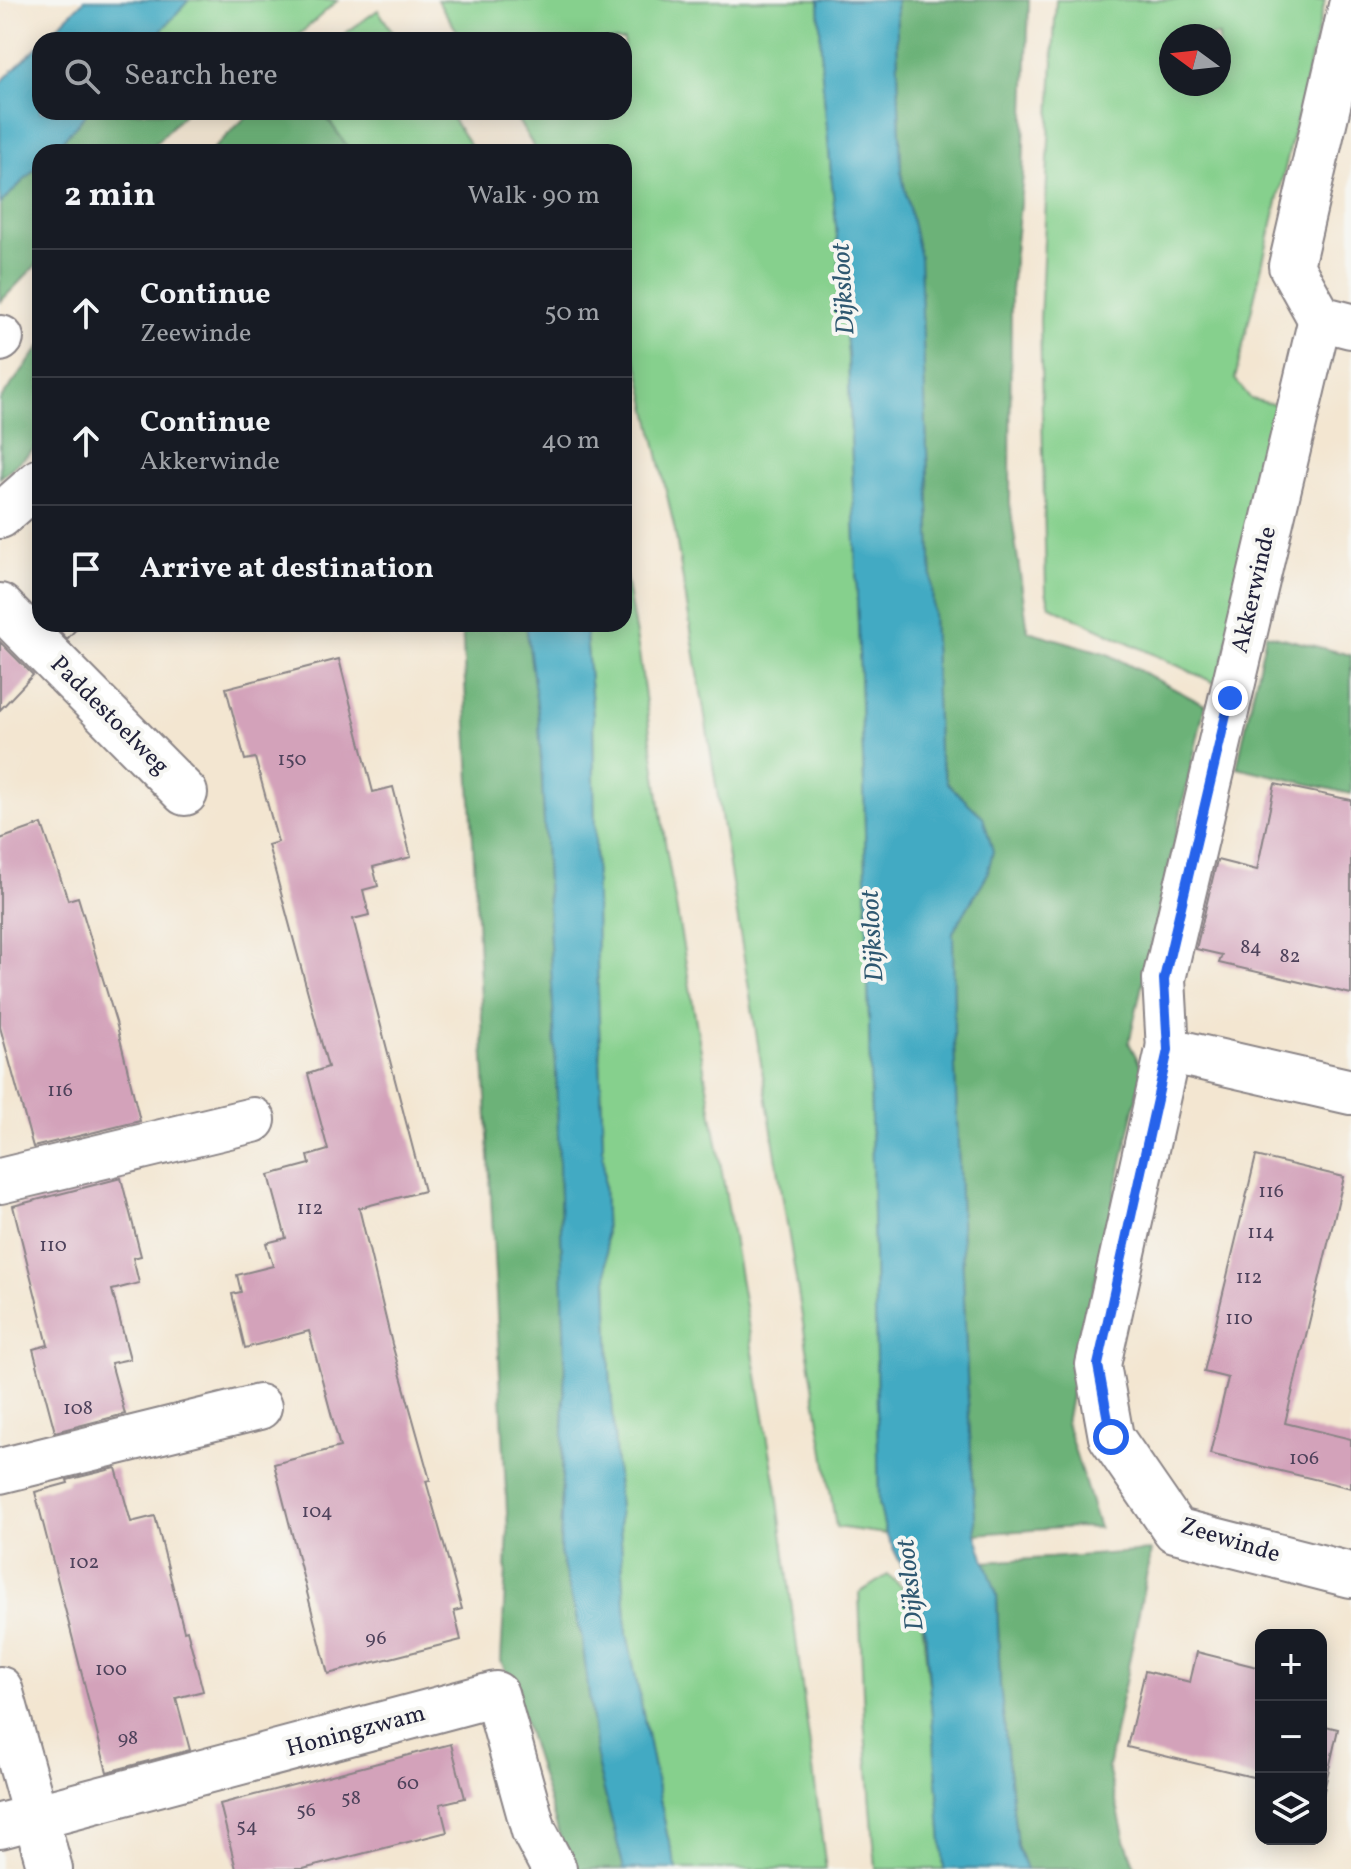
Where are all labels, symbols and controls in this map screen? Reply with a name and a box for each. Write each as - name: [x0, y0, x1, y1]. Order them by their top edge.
- north arrow: [1159, 24, 1231, 96]
- search box: [32, 32, 632, 120]
- icon: search: [60, 54, 104, 98]
- text: Search here: [124, 55, 278, 97]
- text: 2 min: [64, 173, 156, 220]
- text: Walk · 90 m: [468, 178, 600, 214]
- water label: Dijksloot: [824, 242, 864, 336]
- text: Continue: [140, 274, 271, 316]
- icon: ahead: [64, 291, 108, 335]
- text: 50 m: [544, 295, 600, 331]
- text: Zeewinde: [140, 316, 251, 352]
- text: Continue: [140, 402, 271, 444]
- icon: ahead: [64, 419, 108, 463]
- text: 40 m: [541, 423, 600, 459]
- text: Akkerwinde: [140, 444, 280, 480]
- street label: Akkerwinde: [1224, 523, 1286, 657]
- icon: arrive: [64, 547, 108, 591]
- text: Arrive at destination: [140, 548, 434, 590]
- street label: Paddestoelweg: [42, 649, 176, 783]
- route end: [1212, 680, 1248, 716]
- house number: 150: [278, 746, 307, 774]
- water label: Dijksloot: [853, 889, 893, 983]
- house number: 84: [1240, 934, 1262, 962]
- house number: 82: [1280, 943, 1300, 971]
- house number: 116: [47, 1077, 73, 1105]
- house number: 116: [1258, 1178, 1284, 1206]
- house number: 112: [297, 1195, 323, 1223]
- house number: 114: [1247, 1219, 1275, 1247]
- house number: 110: [39, 1232, 67, 1260]
- house number: 112: [1236, 1264, 1262, 1292]
- house number: 110: [1225, 1305, 1253, 1333]
- house number: 108: [63, 1395, 93, 1423]
- route start: [1093, 1419, 1129, 1455]
- house number: 106: [1289, 1445, 1319, 1473]
- house number: 104: [301, 1498, 333, 1526]
- street label: Zeewinde: [1176, 1510, 1284, 1572]
- water label: Dijksloot: [888, 1537, 934, 1632]
- house number: 102: [69, 1549, 99, 1577]
- house number: 96: [365, 1625, 387, 1653]
- map controls: [1255, 1629, 1327, 1845]
- button: +: [1255, 1629, 1327, 1701]
- house number: 100: [95, 1656, 127, 1684]
- street label: Honingzwam: [283, 1697, 429, 1767]
- button: −: [1255, 1701, 1327, 1773]
- house number: 98: [118, 1725, 138, 1753]
- house number: 60: [397, 1770, 419, 1798]
- button: layers: [1255, 1773, 1327, 1845]
- house number: 58: [341, 1785, 361, 1813]
- house number: 56: [296, 1797, 316, 1825]
- house number: 54: [236, 1813, 258, 1841]

